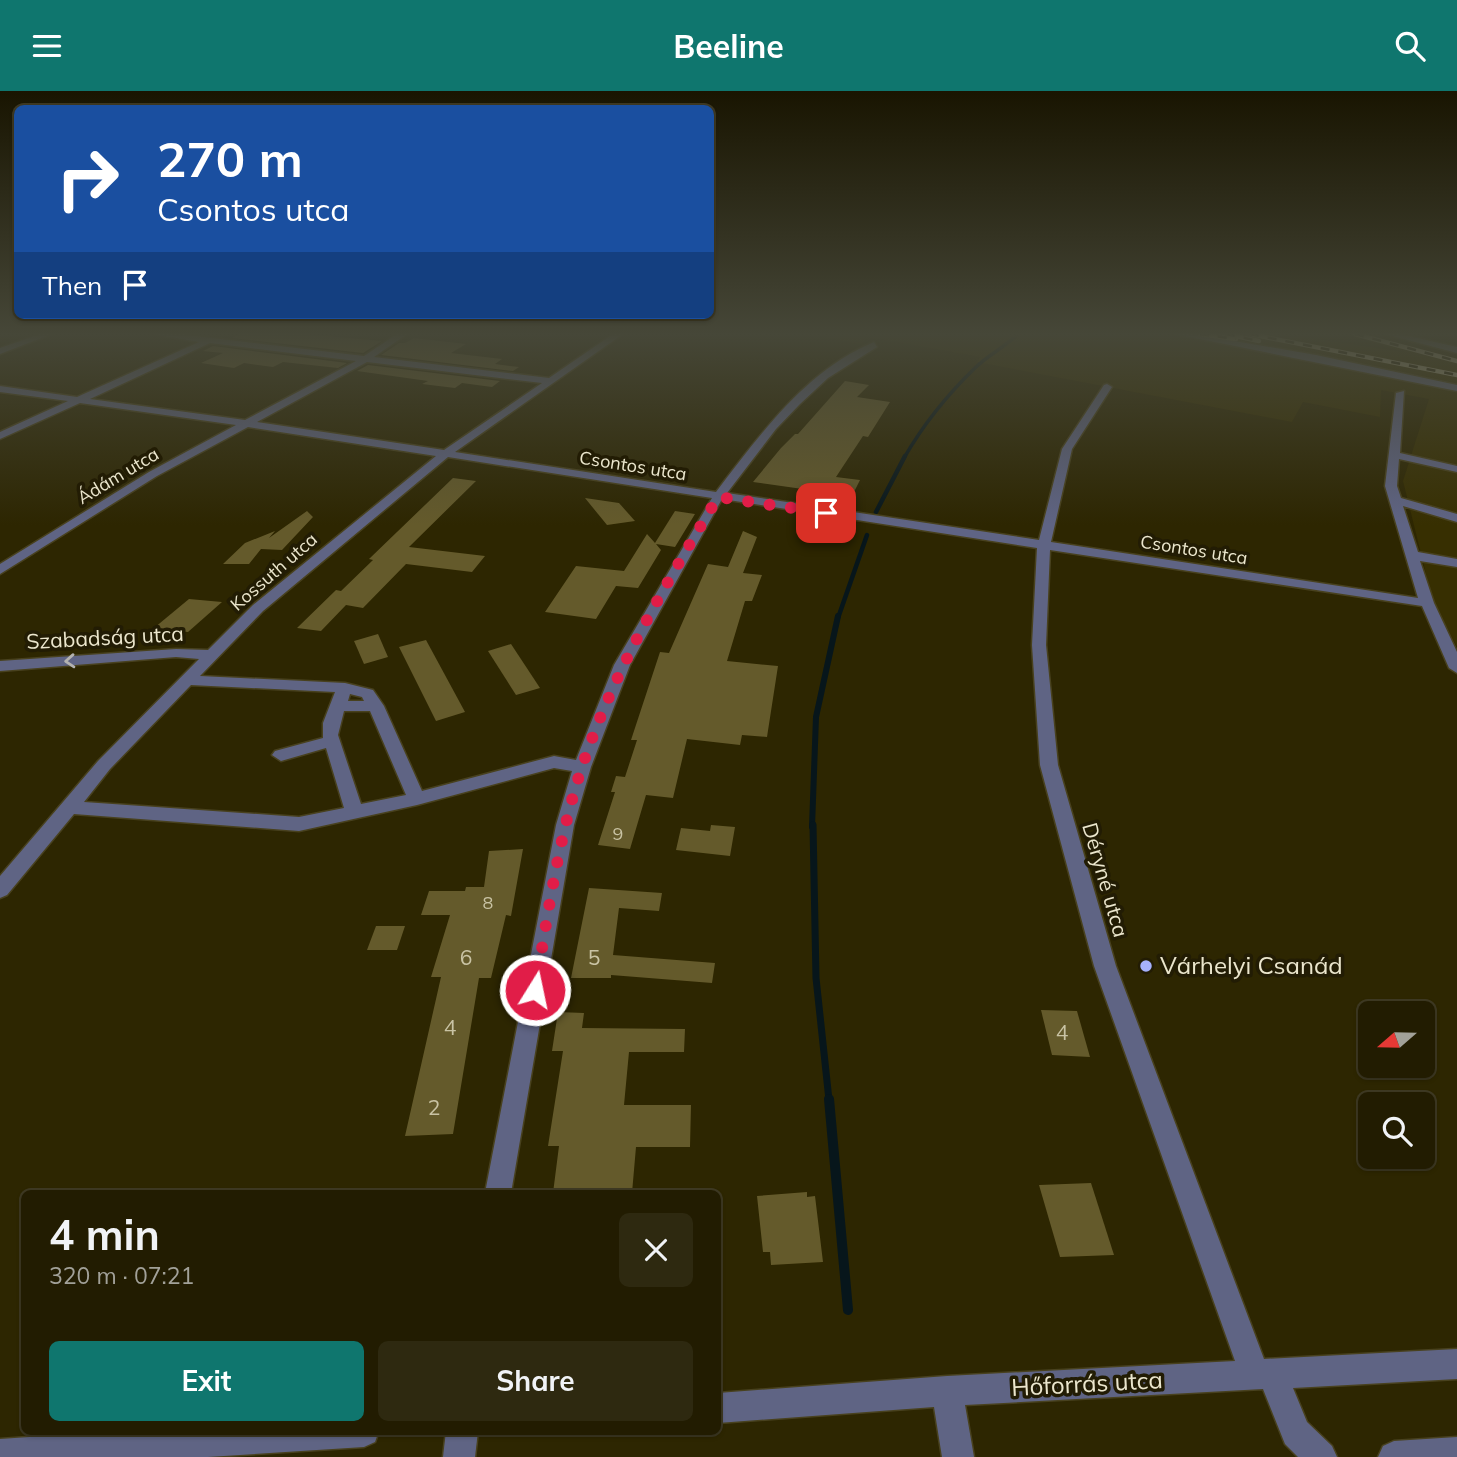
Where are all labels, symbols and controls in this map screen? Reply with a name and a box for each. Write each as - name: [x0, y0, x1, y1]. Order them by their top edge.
- text: Beeline: [673, 26, 784, 66]
- icon: menu: [28, 27, 66, 65]
- icon: search: [1391, 27, 1429, 65]
- text: 270 m: [157, 128, 303, 189]
- icon: right: [42, 133, 133, 224]
- text: Csontos utca: [157, 189, 349, 229]
- icon: arrive: [116, 266, 154, 304]
- text: Then: [42, 269, 102, 302]
- street label: Ádám utca: [73, 442, 163, 509]
- street label: Csontos utca: [578, 446, 688, 485]
- pin: [796, 483, 856, 543]
- icon: arrive: [807, 494, 845, 532]
- street label: Kossuth utca: [226, 528, 322, 616]
- street label: Csontos utca: [1139, 530, 1249, 569]
- street label: Szabadság utca: [26, 620, 184, 654]
- one-way arrow: [65, 653, 76, 668]
- street label: Déryné utca: [1077, 819, 1135, 940]
- house number: 9: [613, 822, 623, 845]
- house number: 8: [483, 891, 493, 914]
- house number: 6: [460, 944, 472, 970]
- house number: 5: [588, 944, 600, 970]
- place label: Várhelyi Csanád: [1160, 950, 1343, 980]
- position arrow: [498, 953, 572, 1027]
- marker: Várhelyi Csanád: [1138, 958, 1154, 974]
- north arrow: [1358, 1001, 1435, 1078]
- map controls: [1358, 1001, 1435, 1169]
- house number: 4: [444, 1014, 457, 1040]
- house number: 4: [1056, 1019, 1069, 1045]
- button: search: [1358, 1092, 1435, 1169]
- house number: 2: [428, 1094, 440, 1120]
- text: 4 min: [49, 1208, 160, 1261]
- button: close: [619, 1213, 693, 1287]
- text: 320 m · 07:21: [49, 1261, 194, 1290]
- button: Exit: [49, 1341, 364, 1421]
- button: Share: [378, 1341, 693, 1421]
- street label: Hőforrás utca: [1010, 1364, 1164, 1402]

